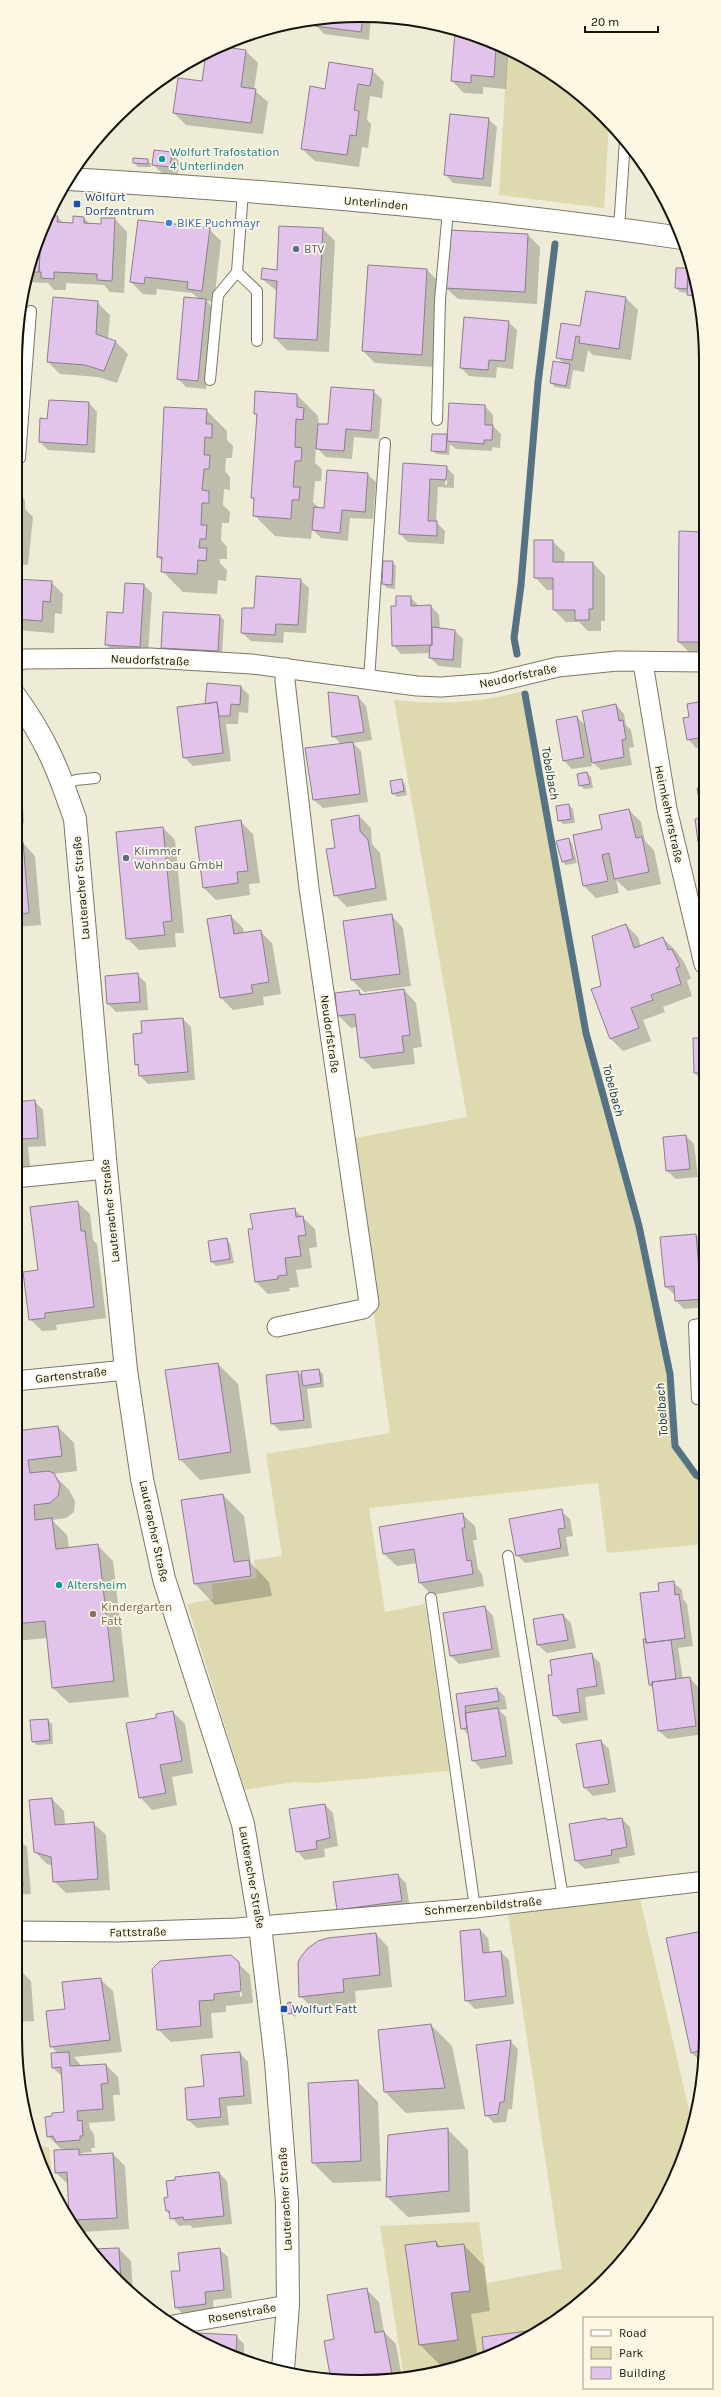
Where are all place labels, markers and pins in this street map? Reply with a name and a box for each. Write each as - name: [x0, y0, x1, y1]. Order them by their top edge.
- place label: Wolfurt Trafostation 4 Unterlinden: [170, 145, 279, 173]
- marker: Wolfurt Trafostation 4 Unterlinden: [157, 154, 167, 164]
- place label: Wolfurt Dorfzentrum: [85, 190, 154, 218]
- marker: Wolfurt Dorfzentrum: [72, 199, 82, 209]
- place label: BIKE Puchmayr: [177, 216, 260, 230]
- marker: BIKE Puchmayr: [164, 218, 174, 228]
- place label: BTV: [304, 242, 324, 256]
- marker: BTV: [291, 244, 301, 254]
- place label: Klimmer Wohnbau GmbH: [134, 844, 223, 872]
- marker: Klimmer Wohnbau GmbH: [121, 853, 131, 863]
- place label: Altersheim: [67, 1578, 127, 1592]
- marker: Altersheim: [54, 1580, 64, 1590]
- place label: Kindergarten Fatt: [101, 1600, 172, 1628]
- marker: Kindergarten Fatt: [88, 1609, 98, 1619]
- place label: Wolfurt Fatt: [292, 2002, 357, 2016]
- marker: Wolfurt Fatt: [279, 2004, 289, 2014]

